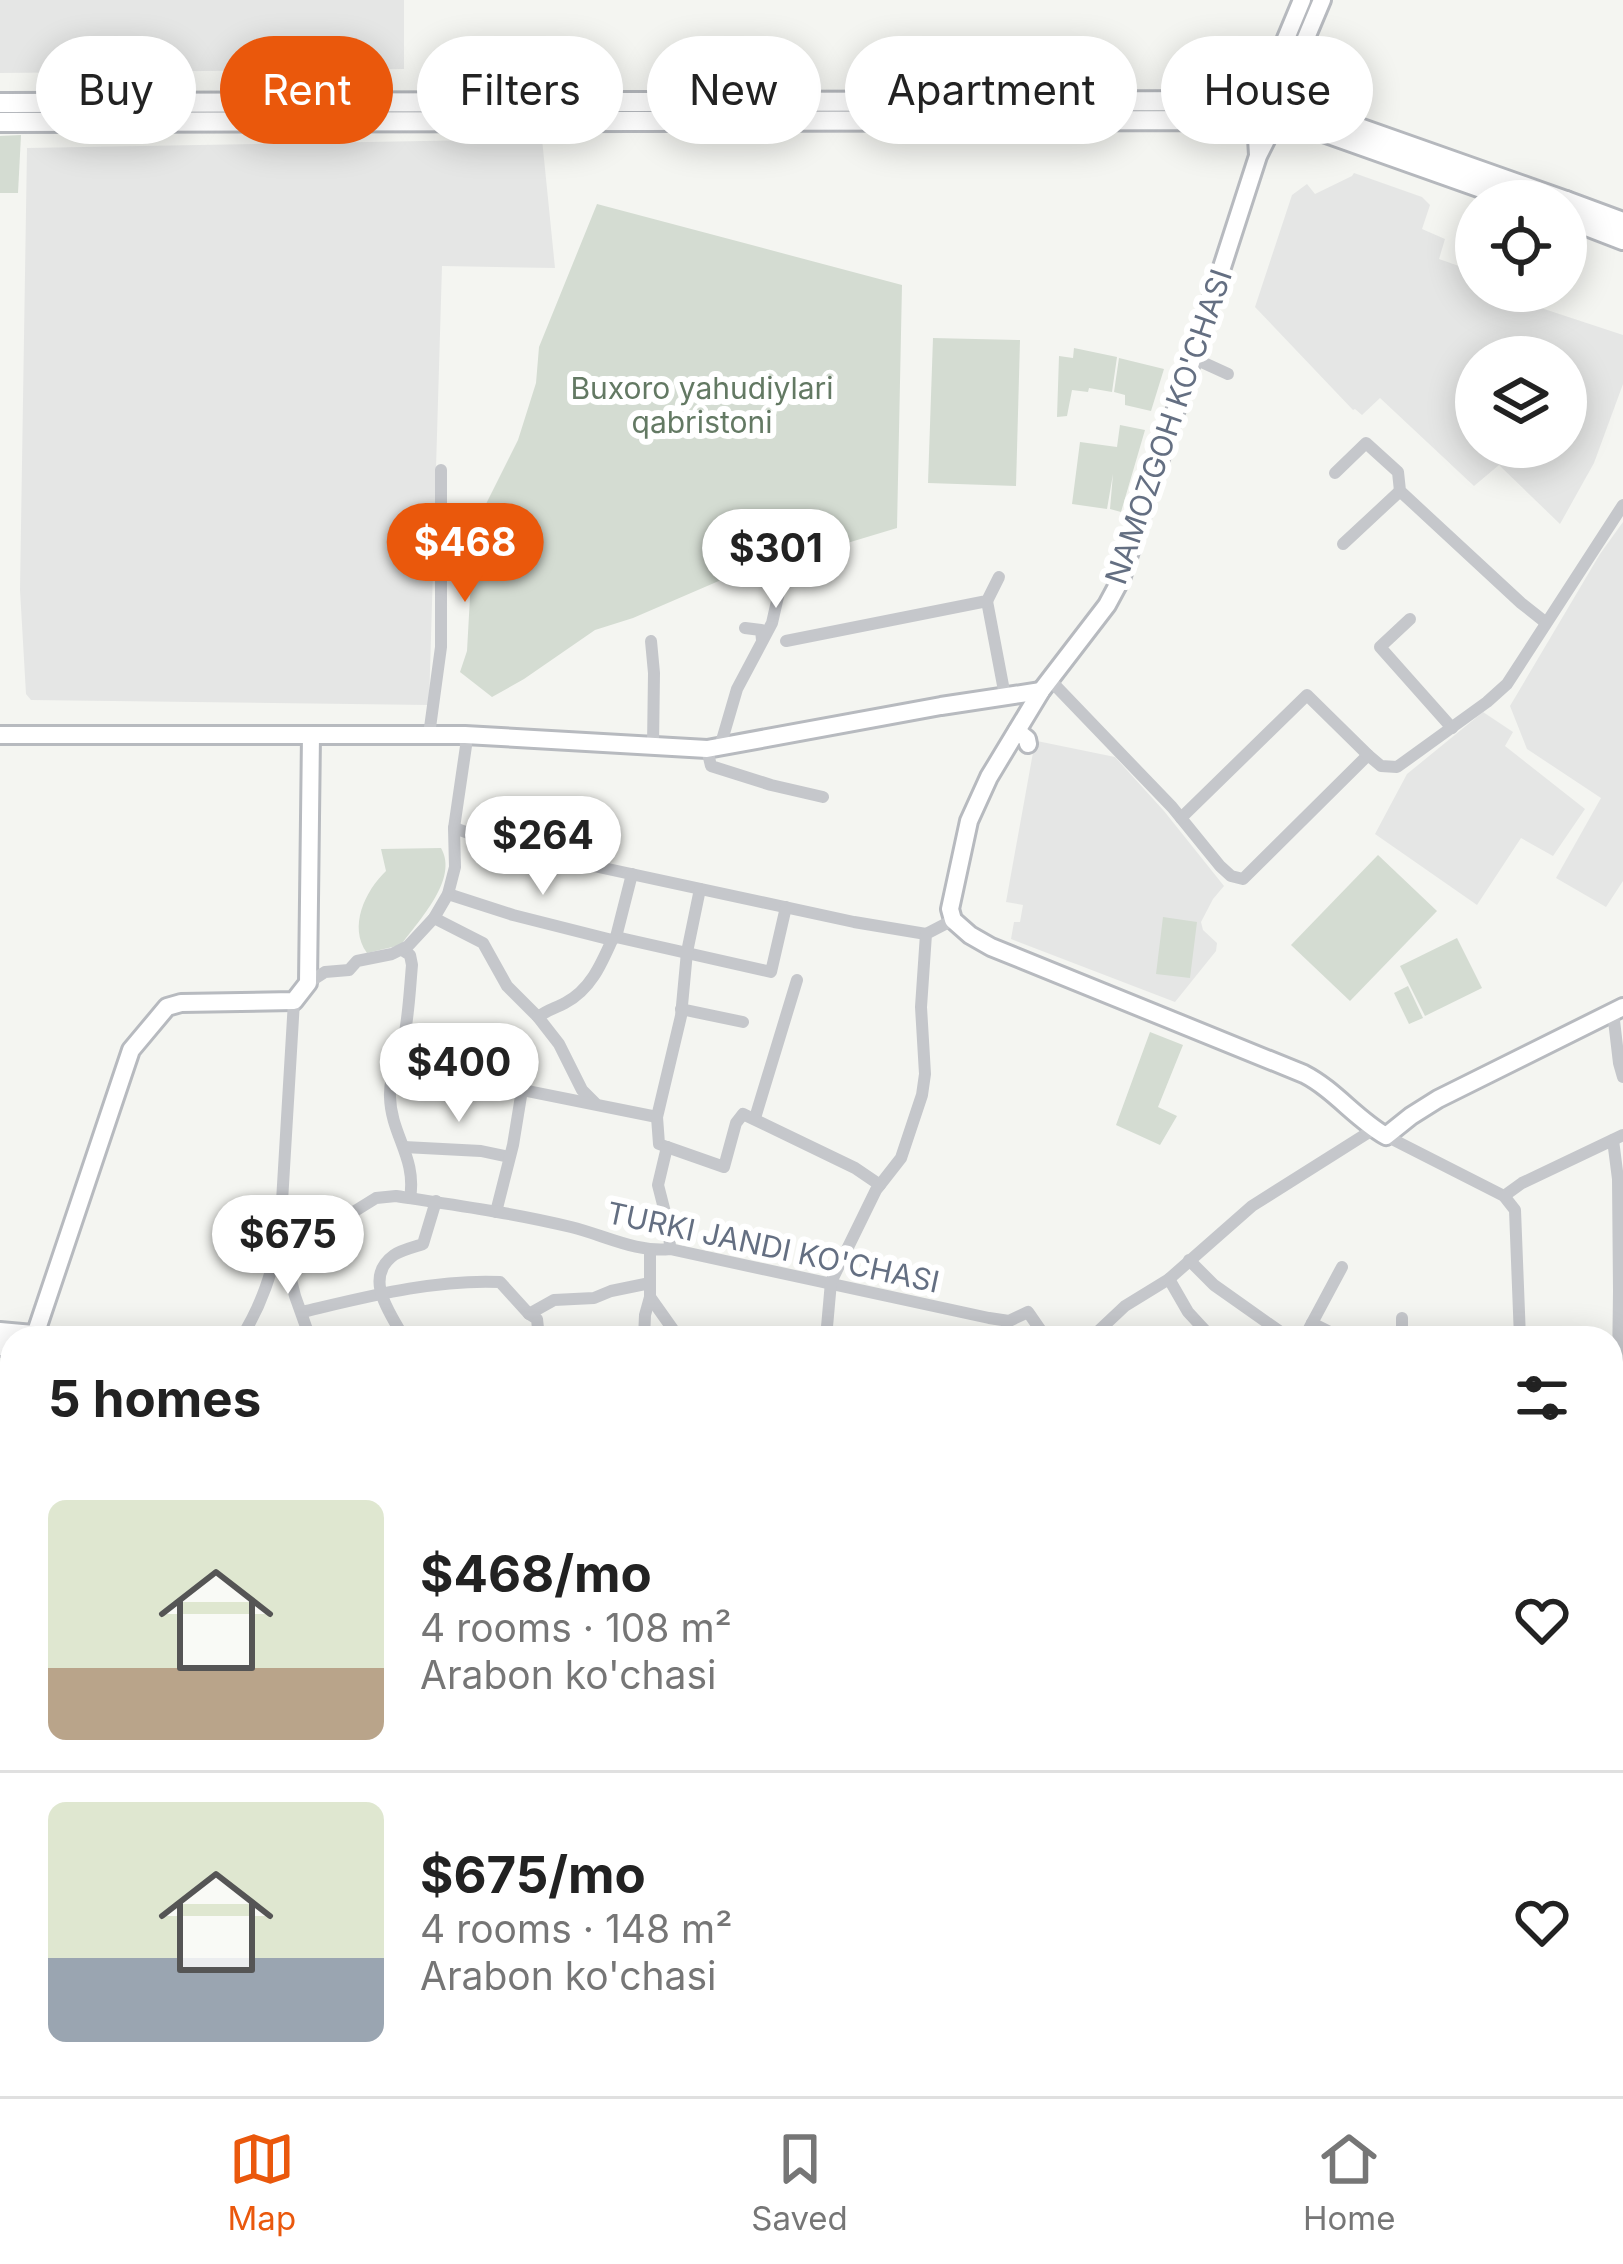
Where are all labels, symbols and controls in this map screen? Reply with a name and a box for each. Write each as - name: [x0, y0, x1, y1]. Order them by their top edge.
- chip: Buy: [36, 36, 196, 144]
- chip: Rent: [220, 36, 393, 144]
- chip: Filters: [417, 36, 623, 144]
- chip: New: [647, 36, 821, 144]
- chip: Apartment: [845, 36, 1137, 144]
- chip: House: [1161, 36, 1373, 144]
- map controls: [1455, 180, 1587, 468]
- button: locate: [1455, 180, 1587, 312]
- street label: NAMOZGOH KO'CHASI: [1097, 265, 1239, 589]
- button: layers: [1455, 336, 1587, 468]
- park label: Buxoro yahudiylari qabristoni: [570, 370, 834, 440]
- pin: $468: [394, 503, 536, 605]
- pin: $301: [705, 509, 847, 611]
- text: $468: [414, 518, 516, 565]
- text: $301: [729, 524, 823, 571]
- pin: $264: [472, 796, 614, 898]
- text: $264: [492, 811, 594, 858]
- pin: $400: [388, 1023, 530, 1125]
- text: $400: [407, 1038, 511, 1085]
- street label: TURKI JANDI KO'CHASI: [604, 1194, 943, 1300]
- pin: $675: [217, 1195, 359, 1297]
- text: $675: [239, 1210, 337, 1257]
- icon: filters: [1509, 1365, 1575, 1431]
- text: 5 homes: [48, 1368, 261, 1429]
- text: $468/mo: [420, 1543, 652, 1604]
- icon: home: [144, 1548, 288, 1692]
- icon: heart: [1509, 1587, 1575, 1653]
- text: 4 rooms · 108 m²: [420, 1604, 732, 1651]
- text: Arabon ko'chasi: [420, 1651, 717, 1698]
- text: $675/mo: [420, 1844, 646, 1905]
- icon: home: [144, 1850, 288, 1994]
- icon: heart: [1509, 1889, 1575, 1955]
- text: 4 rooms · 148 m²: [420, 1905, 732, 1952]
- text: Arabon ko'chasi: [420, 1952, 717, 1999]
- tab: Map: [228, 2126, 296, 2238]
- tab: Saved: [751, 2126, 848, 2238]
- tab: Home: [1303, 2126, 1395, 2238]

